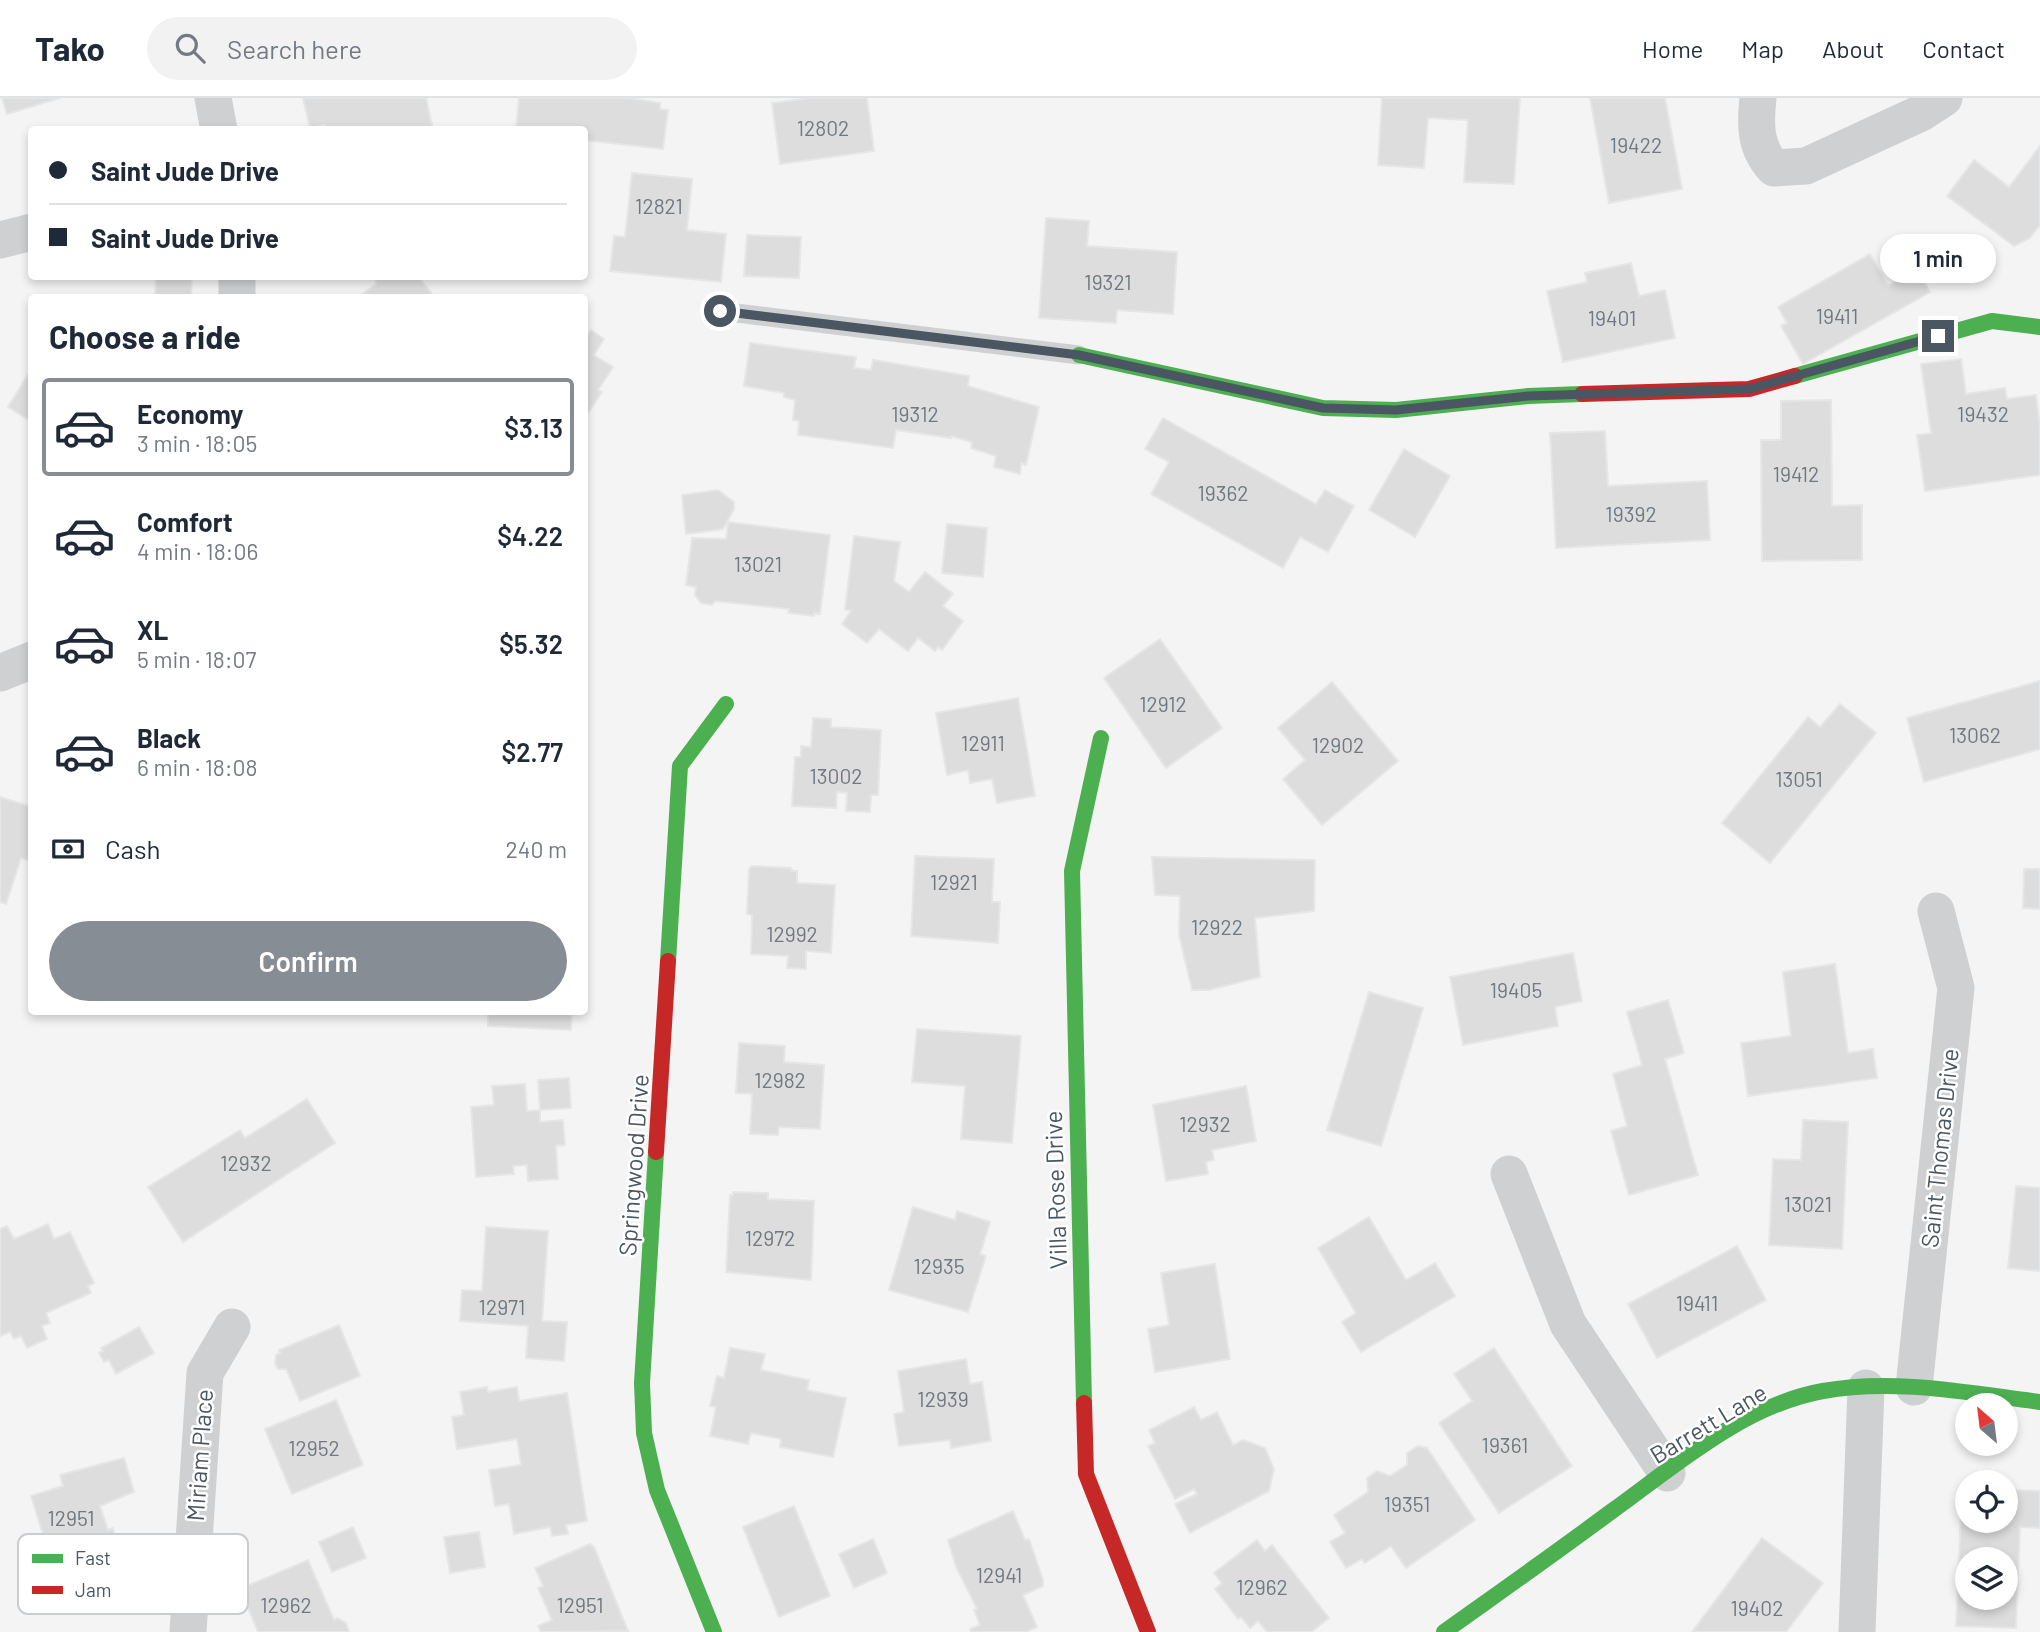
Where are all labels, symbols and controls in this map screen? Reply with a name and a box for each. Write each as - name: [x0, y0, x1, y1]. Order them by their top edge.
- search box: [147, 17, 637, 80]
- text: Tako: [35, 28, 105, 68]
- icon: search: [171, 29, 209, 67]
- text: Search here: [227, 33, 362, 64]
- text: Home: [1642, 34, 1703, 63]
- text: Map: [1741, 34, 1784, 63]
- text: About: [1822, 34, 1884, 63]
- text: Contact: [1922, 34, 2005, 63]
- house number: 12802: [797, 115, 849, 140]
- house number: 19422: [1610, 132, 1662, 157]
- text: Saint Jude Drive: [91, 155, 279, 186]
- house number: 12821: [635, 193, 683, 218]
- text: Saint Jude Drive: [91, 222, 279, 253]
- callout: 1 min: [1880, 234, 1996, 284]
- text: 1 min: [1913, 244, 1963, 272]
- house number: 19321: [1084, 269, 1132, 294]
- route start: [704, 295, 736, 327]
- house number: 19411: [1816, 303, 1858, 328]
- house number: 19401: [1588, 305, 1636, 330]
- text: Choose a ride: [49, 317, 241, 355]
- route end: [1922, 320, 1954, 352]
- icon: car: [53, 396, 116, 459]
- text: Economy: [137, 398, 243, 429]
- house number: 19312: [891, 401, 939, 426]
- house number: 19432: [1957, 401, 2009, 426]
- text: $3.13: [504, 412, 563, 443]
- text: 3 min · 18:05: [137, 429, 257, 457]
- house number: 19412: [1773, 461, 1819, 486]
- house number: 19362: [1197, 480, 1249, 505]
- house number: 19392: [1605, 501, 1657, 526]
- icon: car: [53, 504, 116, 567]
- text: Comfort: [137, 506, 233, 537]
- text: $4.22: [497, 520, 563, 551]
- text: 4 min · 18:06: [137, 537, 258, 565]
- house number: 13021: [734, 551, 782, 576]
- icon: car: [53, 612, 116, 675]
- text: XL: [137, 614, 168, 645]
- text: $5.32: [499, 628, 563, 659]
- text: 5 min · 18:07: [137, 645, 256, 673]
- house number: 12912: [1139, 691, 1187, 716]
- icon: car: [53, 720, 116, 783]
- text: Black: [137, 722, 201, 753]
- house number: 13062: [1949, 722, 2001, 747]
- house number: 12911: [961, 730, 1005, 755]
- house number: 12902: [1312, 732, 1364, 757]
- text: $2.77: [501, 736, 563, 767]
- text: 6 min · 18:08: [137, 753, 258, 781]
- house number: 13002: [809, 763, 863, 788]
- house number: 13051: [1775, 766, 1823, 791]
- icon: cash: [49, 830, 87, 868]
- text: Cash: [105, 833, 160, 864]
- text: 240 m: [505, 835, 567, 863]
- house number: 12921: [930, 869, 978, 894]
- house number: 12922: [1191, 914, 1243, 939]
- button: Confirm: [49, 921, 567, 1001]
- house number: 12992: [766, 921, 818, 946]
- house number: 19405: [1490, 977, 1542, 1002]
- street label: Saint Thomas Drive: [1914, 1047, 1964, 1249]
- house number: 12982: [754, 1067, 806, 1092]
- street label: Springwood Drive: [612, 1073, 654, 1257]
- street label: Villa Rose Drive: [1038, 1110, 1072, 1270]
- house number: 12932: [1179, 1111, 1231, 1136]
- house number: 12932: [220, 1150, 272, 1175]
- house number: 13021: [1784, 1191, 1832, 1216]
- house number: 12972: [745, 1225, 795, 1250]
- house number: 12935: [913, 1253, 965, 1278]
- house number: 19411: [1676, 1290, 1718, 1315]
- house number: 12971: [479, 1294, 525, 1319]
- street label: Barrett Lane: [1644, 1377, 1772, 1469]
- house number: 12939: [917, 1386, 969, 1411]
- street label: Miriam Place: [180, 1388, 218, 1522]
- north arrow: [1955, 1393, 2018, 1456]
- map controls: [1955, 1393, 2018, 1610]
- house number: 19361: [1482, 1432, 1528, 1457]
- house number: 12952: [288, 1435, 340, 1460]
- button: locate: [1955, 1470, 2018, 1533]
- house number: 19351: [1384, 1491, 1430, 1516]
- house number: 12951: [47, 1505, 95, 1530]
- legend: [18, 1534, 248, 1614]
- text: Fast: [75, 1546, 111, 1569]
- button: layers: [1955, 1547, 2018, 1610]
- house number: 12941: [976, 1562, 1022, 1587]
- house number: 12962: [1236, 1574, 1288, 1599]
- text: Jam: [75, 1578, 111, 1601]
- house number: 12962: [260, 1592, 312, 1617]
- house number: 12951: [556, 1592, 604, 1617]
- house number: 19402: [1731, 1595, 1783, 1620]

